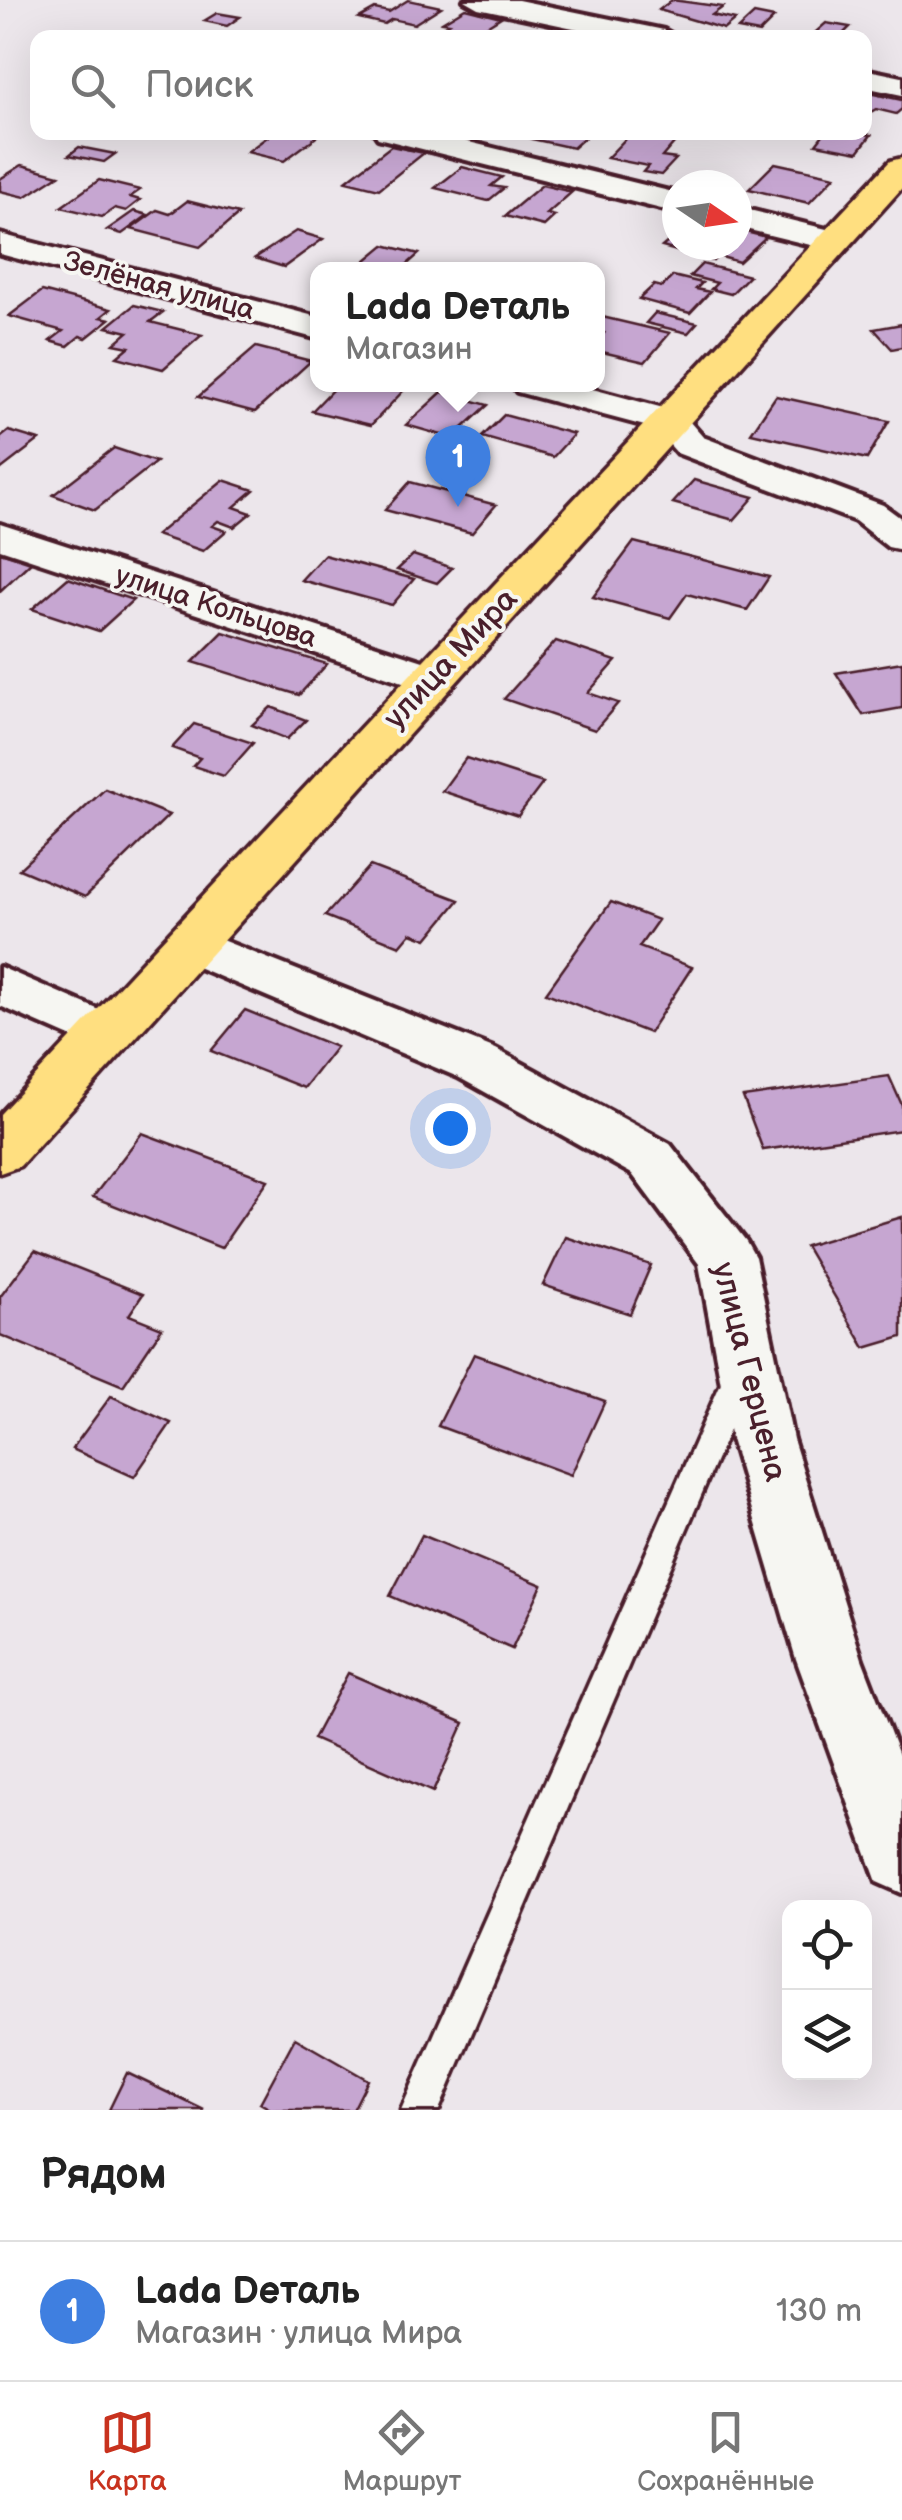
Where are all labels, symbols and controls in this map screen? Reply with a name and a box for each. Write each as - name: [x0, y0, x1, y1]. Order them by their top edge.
- search box: [30, 30, 872, 140]
- icon: search: [65, 58, 120, 113]
- text: Поиск: [145, 63, 253, 108]
- north arrow: [662, 170, 752, 260]
- street label: Зелёная улица: [60, 245, 259, 327]
- popup: [310, 262, 605, 392]
- text: Lada Dеталь: [345, 285, 570, 330]
- text: Магазин: [345, 330, 473, 369]
- pin: 1: [426, 424, 490, 507]
- street label: улица Кольцова: [111, 559, 321, 655]
- street label: улица Мира: [376, 580, 526, 738]
- your location: [425, 1103, 476, 1154]
- street label: улица Герцена: [703, 1258, 795, 1486]
- map controls: [782, 1900, 872, 2080]
- button: locate: [782, 1900, 872, 1990]
- button: layers: [782, 1990, 872, 2080]
- text: Рядом: [40, 2150, 167, 2201]
- text: Lada Dеталь: [135, 2269, 360, 2314]
- text: 1: [66, 2292, 79, 2331]
- text: 130 m: [776, 2292, 862, 2331]
- text: Магазин · улица Мира: [135, 2314, 462, 2353]
- tab: Карта: [88, 2405, 167, 2498]
- tab: Маршрут: [342, 2405, 462, 2498]
- tab: Сохранённые: [637, 2405, 814, 2498]

